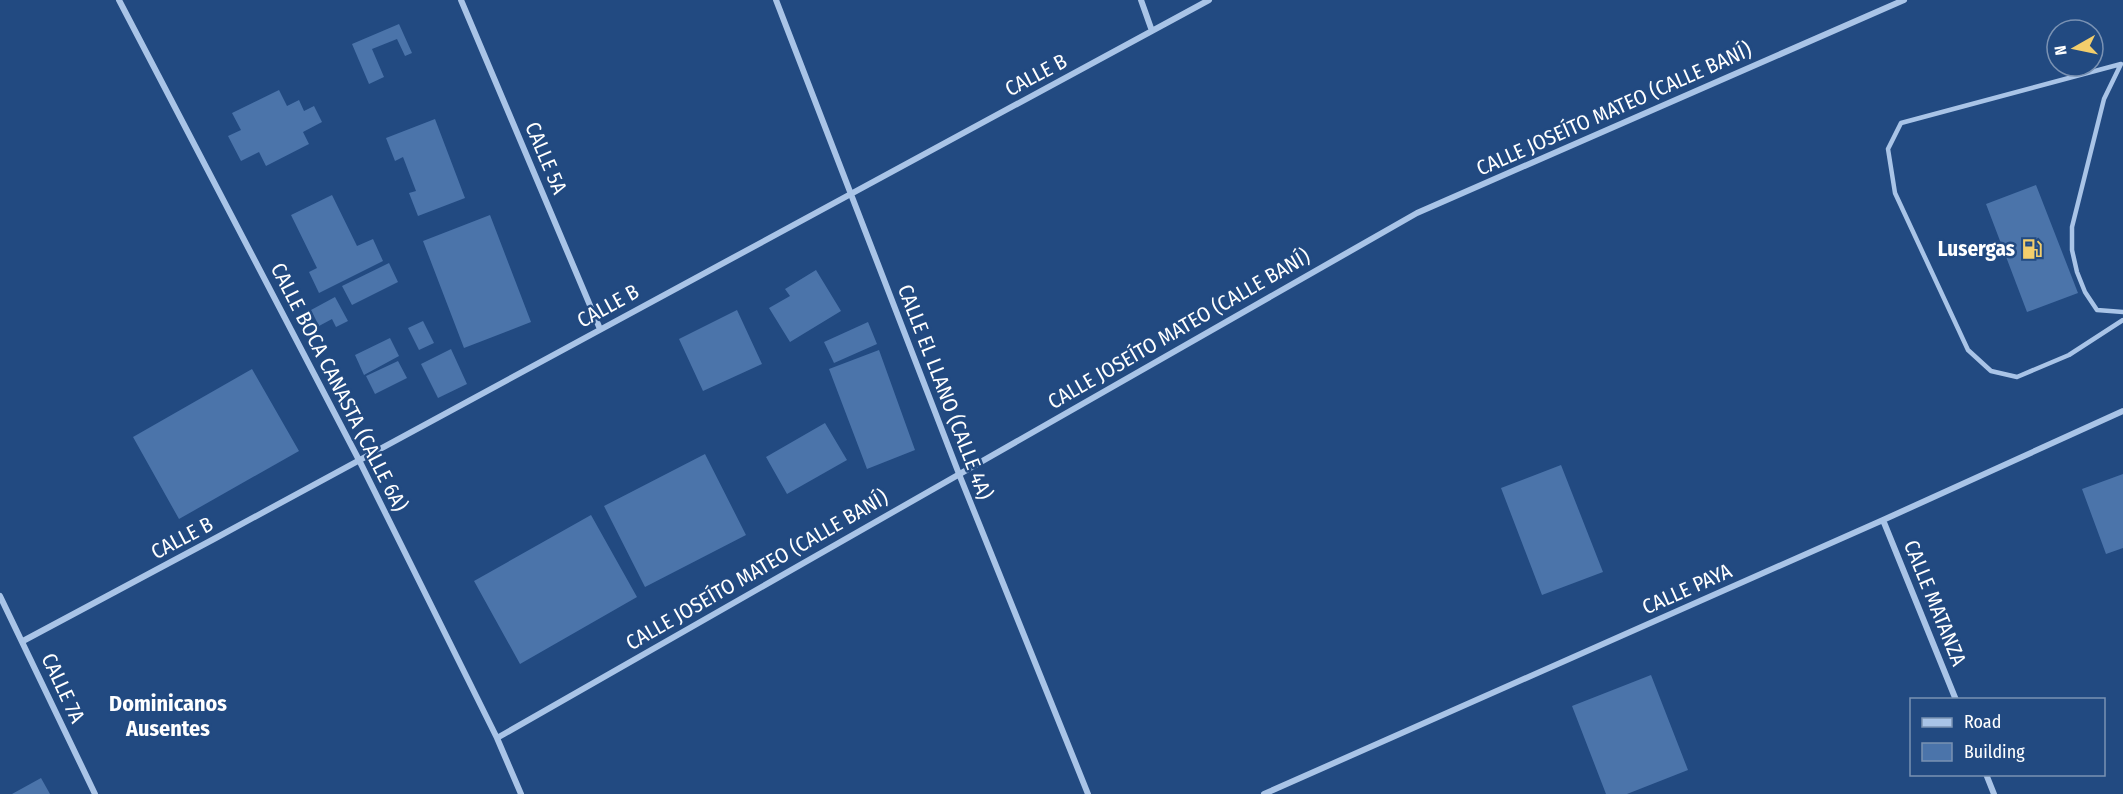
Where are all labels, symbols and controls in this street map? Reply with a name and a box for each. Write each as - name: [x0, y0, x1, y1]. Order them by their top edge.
- north arrow: [2045, 18, 2105, 78]
- street label: CALLE JOSEÍTO MATEO (CALLE BANÍ): [1472, 36, 1756, 182]
- text: N: [2051, 44, 2071, 56]
- street label: CALLE B: [1000, 48, 1072, 102]
- street label: CALLE 5A: [519, 118, 573, 198]
- place label: Lusergas: [1938, 236, 2015, 262]
- fuel station icon: Lusergas: [2020, 237, 2044, 261]
- street label: CALLE JOSEÍTO MATEO (CALLE BANÍ): [1043, 243, 1315, 415]
- street label: CALLE BOCA CANASTA (CALLE 6A): [265, 258, 413, 516]
- street label: CALLE B: [573, 278, 643, 334]
- street label: CALLE EL LLANO (CALLE 4A): [892, 281, 998, 503]
- street label: CALLE JOSEÍTO MATEO (CALLE BANÍ): [621, 484, 893, 656]
- street label: CALLE B: [146, 511, 218, 565]
- street label: CALLE MATANZA: [1898, 536, 1972, 670]
- street label: CALLE PAYA: [1638, 558, 1736, 620]
- street label: CALLE 7A: [36, 649, 90, 727]
- district label: Dominicanos Ausentes: [109, 690, 227, 742]
- legend: [1910, 698, 2105, 776]
- text: Road: [1964, 711, 2001, 733]
- text: Building: [1964, 741, 2025, 763]

